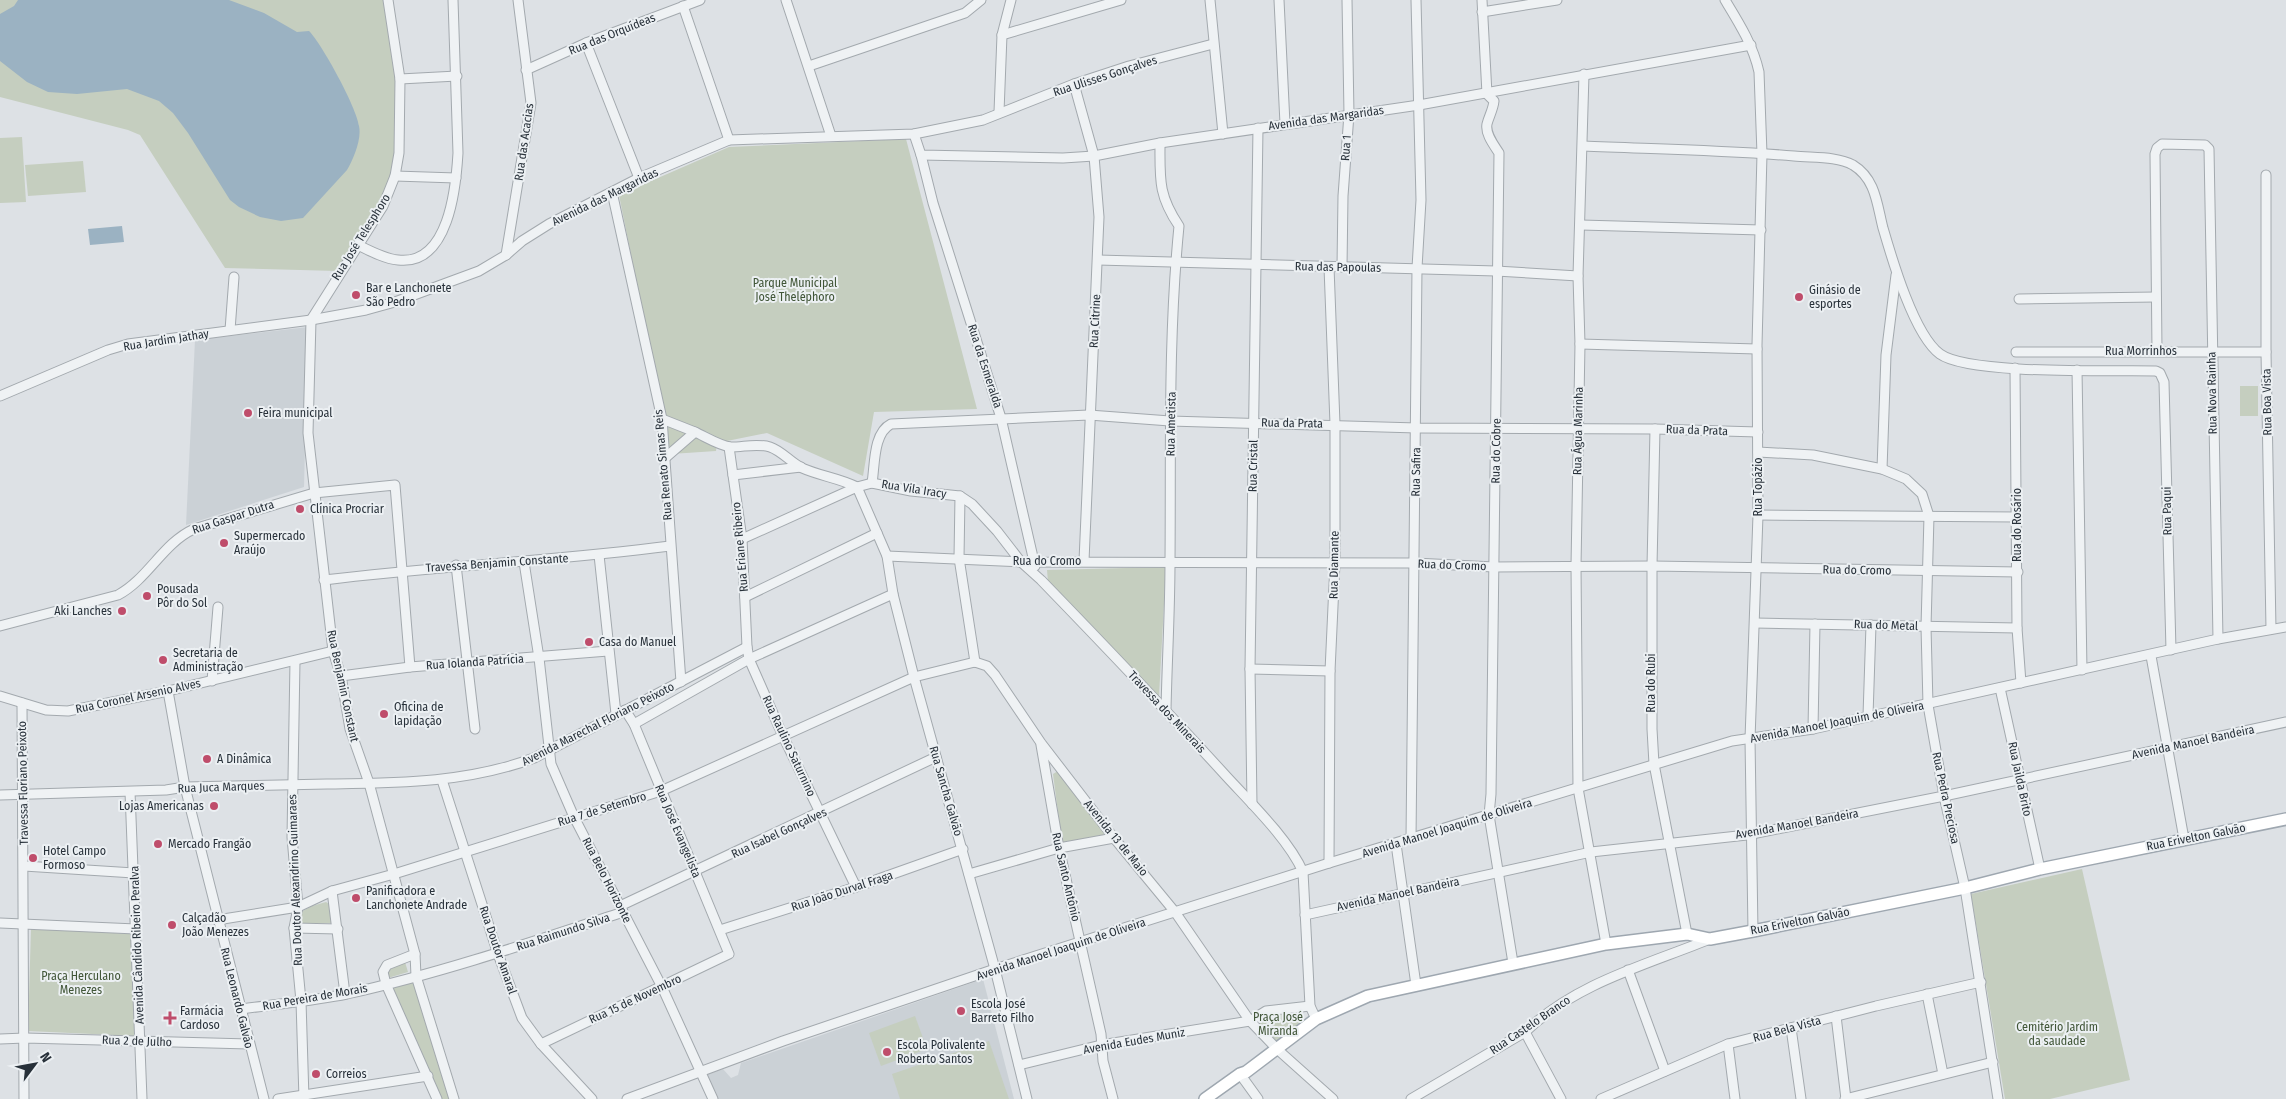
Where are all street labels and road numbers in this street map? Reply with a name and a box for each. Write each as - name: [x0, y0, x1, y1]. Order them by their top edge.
- street label: Rua das Orquídeas: [567, 10, 657, 58]
- street label: Rua Ulisses Gonçalves: [1051, 53, 1159, 99]
- street label: Rua das Acacias: [512, 102, 536, 182]
- street label: Avenida das Margaridas: [1267, 103, 1385, 133]
- street label: Rua 1: [1338, 134, 1354, 162]
- street label: Avenida das Margaridas: [550, 165, 660, 229]
- street label: Rua José Telesphoro: [329, 191, 393, 283]
- street label: Rua das Papoulas: [1295, 259, 1381, 275]
- street label: Rua Citrine: [1087, 294, 1103, 348]
- street label: Rua da Esmeralda: [965, 322, 1005, 410]
- street label: Rua Jardim Jathay: [122, 326, 210, 354]
- street label: Rua Morrinhos: [2105, 344, 2177, 358]
- street label: Rua Nova Rainha: [2204, 351, 2220, 435]
- street label: Rua Boa Vista: [2259, 368, 2275, 436]
- street label: Rua Água Marinha: [1569, 387, 1586, 475]
- street label: Rua Ametista: [1163, 391, 1179, 457]
- street label: Rua Renato Simas Reis: [651, 409, 675, 521]
- street label: Rua da Prata: [1261, 415, 1323, 431]
- street label: Rua do Cobre: [1488, 418, 1504, 484]
- street label: Rua da Prata: [1666, 422, 1728, 438]
- street label: Rua Cristal: [1246, 440, 1260, 492]
- street label: Rua Safira: [1409, 447, 1423, 497]
- street label: Rua Topázio: [1751, 458, 1765, 516]
- street label: Rua Vila Iracy: [880, 477, 948, 501]
- street label: Rua Paqui: [2160, 486, 2174, 536]
- street label: Rua do Rosário: [2010, 488, 2024, 562]
- street label: Rua Gaspar Dutra: [190, 497, 276, 537]
- street label: Rua Eriane Ribeiro: [729, 501, 751, 593]
- street label: Rua Diamante: [1326, 531, 1342, 599]
- street label: Travessa Benjamin Constante: [425, 551, 569, 575]
- street label: Rua do Cromo: [1013, 554, 1081, 568]
- street label: Rua do Cromo: [1417, 557, 1487, 573]
- street label: Rua do Cromo: [1823, 562, 1891, 578]
- street label: Rua do Metal: [1854, 617, 1918, 633]
- street label: Rua Benjamin Constant: [324, 629, 362, 743]
- street label: Rua Iolanda Patrícia: [426, 652, 525, 672]
- street label: Rua do Rubi: [1644, 653, 1658, 713]
- street label: Travessa dos Minerais: [1125, 668, 1209, 756]
- street label: Rua Coronel Arsenio Alves: [74, 676, 202, 716]
- street label: Avenida Marechal Floriano Peixoto: [520, 679, 676, 769]
- street label: Rua Raulino Saturnino: [759, 693, 819, 799]
- street label: Avenida Manoel Joaquim de Oliveira: [1749, 698, 1925, 746]
- street label: Travessa Floriano Peixoto: [15, 721, 31, 845]
- street label: Avenida Manoel Bandeira: [2130, 722, 2256, 762]
- street label: Rua Jailda Brito: [2005, 740, 2035, 818]
- street label: Rua Sancha Galvão: [926, 744, 966, 838]
- street label: Rua Pedra Preciosa: [1929, 751, 1963, 845]
- street label: Rua Juca Marques: [177, 778, 265, 796]
- street label: Rua José Evangelista: [652, 782, 704, 880]
- street label: Rua 7 de Setembro: [556, 789, 648, 829]
- street label: Rua Doutor Alexandrino Guimaraes: [285, 794, 305, 966]
- street label: Avenida Manoel Joaquim de Oliveira: [1360, 795, 1534, 861]
- street label: Avenida 13 de Maio: [1081, 797, 1151, 879]
- street label: Rua Isabel Gonçalves: [729, 805, 829, 861]
- street label: Avenida Manoel Bandeira: [1734, 806, 1860, 842]
- street label: Rua Erivelton Galvão: [2145, 821, 2247, 853]
- street label: Rua Santo Antônio: [1049, 831, 1083, 923]
- street label: Rua Belo Horizonte: [579, 835, 635, 925]
- street label: Avenida Cândido Ribeiro Peralva: [127, 865, 147, 1025]
- street label: Rua João Durval Fraga: [789, 868, 895, 914]
- street label: Avenida Manoel Bandeira: [1335, 874, 1461, 914]
- street label: Rua Doutor Amaral: [476, 904, 520, 996]
- street label: Rua Erivelton Galvão: [1749, 905, 1851, 937]
- street label: Rua Raimundo Silva: [515, 910, 612, 954]
- street label: Avenida Manoel Joaquim de Oliveira: [975, 915, 1147, 983]
- street label: Rua Leonardo Galvão: [218, 946, 256, 1050]
- street label: Rua 15 de Novembro: [587, 971, 683, 1027]
- street label: Rua Pereira de Morais: [261, 981, 369, 1013]
- street label: Rua Castelo Branco: [1487, 993, 1573, 1057]
- street label: Rua Bela Vista: [1751, 1013, 1823, 1045]
- street label: Avenida Eudes Muniz: [1082, 1025, 1186, 1057]
- street label: Rua 2 de Julho: [102, 1033, 172, 1049]

